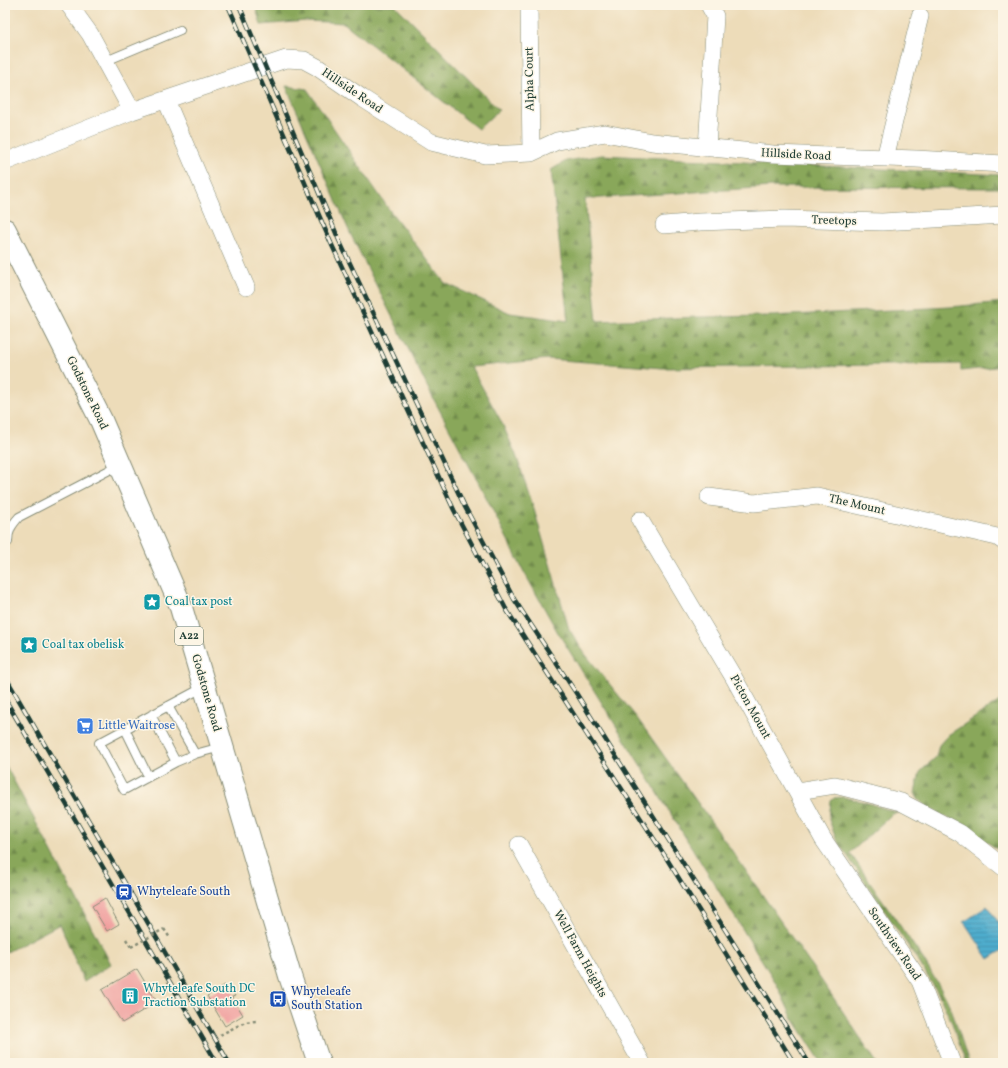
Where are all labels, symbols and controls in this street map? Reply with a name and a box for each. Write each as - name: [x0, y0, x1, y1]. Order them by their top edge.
- street label: Alpha Court: [521, 47, 539, 111]
- street label: Hillside Road: [318, 65, 386, 117]
- street label: Hillside Road: [760, 145, 832, 165]
- street label: Treetops: [811, 212, 857, 230]
- street label: Godstone Road: [62, 354, 112, 433]
- street label: The Mount: [827, 491, 887, 519]
- place icon: Coal tax post: [142, 592, 162, 612]
- place label: Coal tax post: [165, 594, 233, 610]
- road number: A22: [175, 627, 203, 645]
- place icon: Coal tax obelisk: [19, 635, 39, 655]
- place label: Coal tax obelisk: [42, 637, 125, 653]
- street label: Godstone Road: [187, 652, 225, 734]
- street label: Picton Mount: [726, 672, 774, 742]
- supermarket icon: Little Waitrose: [75, 716, 95, 736]
- place label: Little Waitrose: [98, 718, 175, 734]
- station icon: Whyteleafe South: [114, 882, 134, 902]
- place label: Whyteleafe South: [137, 884, 230, 900]
- street label: Southview Road: [864, 904, 924, 984]
- street label: Well Farm Heights: [549, 907, 611, 1001]
- place label: Whyteleafe South DC Traction Substation: [143, 981, 256, 1011]
- place label: Whyteleafe South Station: [291, 984, 363, 1014]
- building icon: Whyteleafe South DC Traction Substation: [120, 986, 140, 1006]
- bus stop icon: Whyteleafe South Station: [268, 989, 288, 1009]

